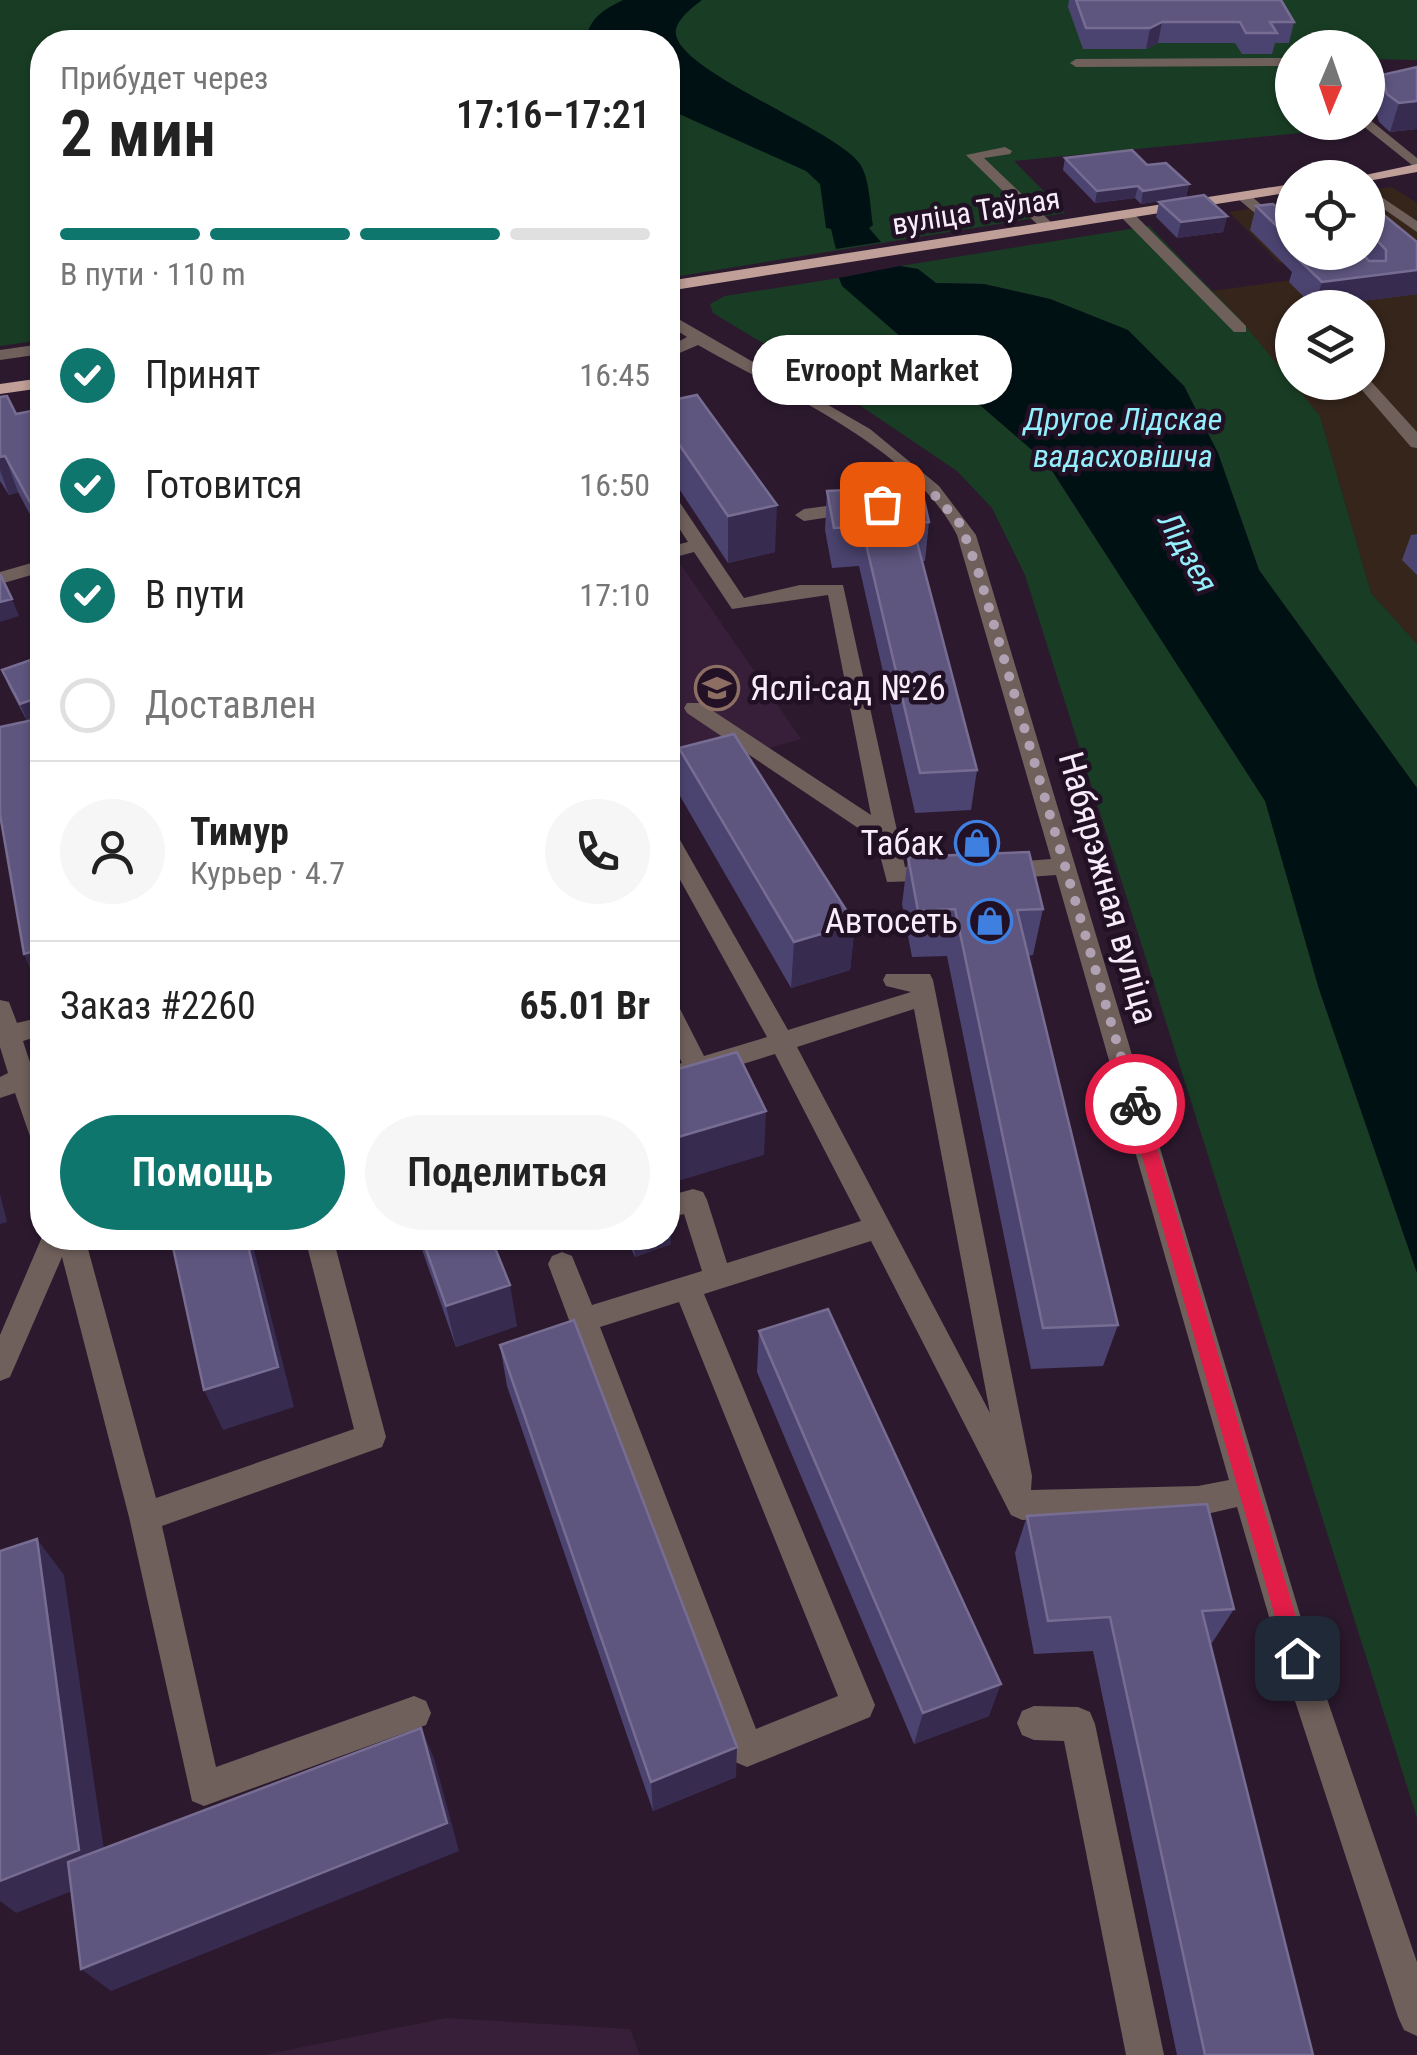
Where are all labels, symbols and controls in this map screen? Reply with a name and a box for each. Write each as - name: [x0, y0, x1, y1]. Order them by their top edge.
- north arrow: [1275, 30, 1385, 140]
- map controls: [1275, 30, 1385, 400]
- text: Прибудет через: [60, 59, 268, 97]
- text: 17:16–17:21: [456, 93, 650, 137]
- text: 2 мин: [60, 96, 216, 172]
- button: locate: [1275, 160, 1385, 270]
- street label: вуліца Таўлая: [890, 180, 1062, 242]
- text: В пути · 110 m: [60, 255, 246, 293]
- button: layers: [1275, 290, 1385, 400]
- callout: Evroopt Market: [752, 334, 1012, 404]
- icon: check: [60, 348, 115, 403]
- text: Evroopt Market: [785, 351, 979, 389]
- text: Принят: [145, 353, 261, 397]
- text: 16:45: [579, 356, 650, 394]
- water label: Другое Лідскае вадасховішча: [1022, 400, 1222, 475]
- icon: check: [60, 458, 115, 513]
- pin: [840, 462, 925, 547]
- text: Готовится: [145, 463, 302, 507]
- text: 16:50: [579, 466, 650, 504]
- icon: bag: [855, 477, 910, 532]
- water label: Лідзея: [1149, 504, 1226, 599]
- icon: check: [60, 568, 115, 623]
- text: В пути: [145, 573, 245, 617]
- text: 17:10: [579, 576, 650, 614]
- school or university icon: Яслі-сад №26: [694, 665, 740, 711]
- place label: Яслі-сад №26: [750, 668, 946, 709]
- text: Доставлен: [145, 683, 316, 727]
- street label: Набярэжная вуліца: [1050, 747, 1166, 1029]
- button: person: [60, 799, 165, 904]
- button: phone: [545, 799, 650, 904]
- text: Тимур: [190, 810, 289, 854]
- shop icon: Табак: [954, 820, 1000, 866]
- place label: Табак: [860, 823, 944, 864]
- text: Курьер · 4.7: [190, 854, 345, 892]
- shop icon: Автосеть: [967, 898, 1013, 944]
- place label: Автосеть: [825, 901, 958, 942]
- text: Заказ #2260: [60, 984, 256, 1028]
- text: 65.01 Br: [519, 984, 650, 1028]
- courier: [1085, 1054, 1185, 1154]
- icon: bike: [1108, 1077, 1163, 1132]
- button: Помощь: [60, 1115, 345, 1230]
- button: Поделиться: [365, 1115, 650, 1230]
- pin: [1255, 1616, 1340, 1701]
- icon: home: [1270, 1631, 1325, 1686]

